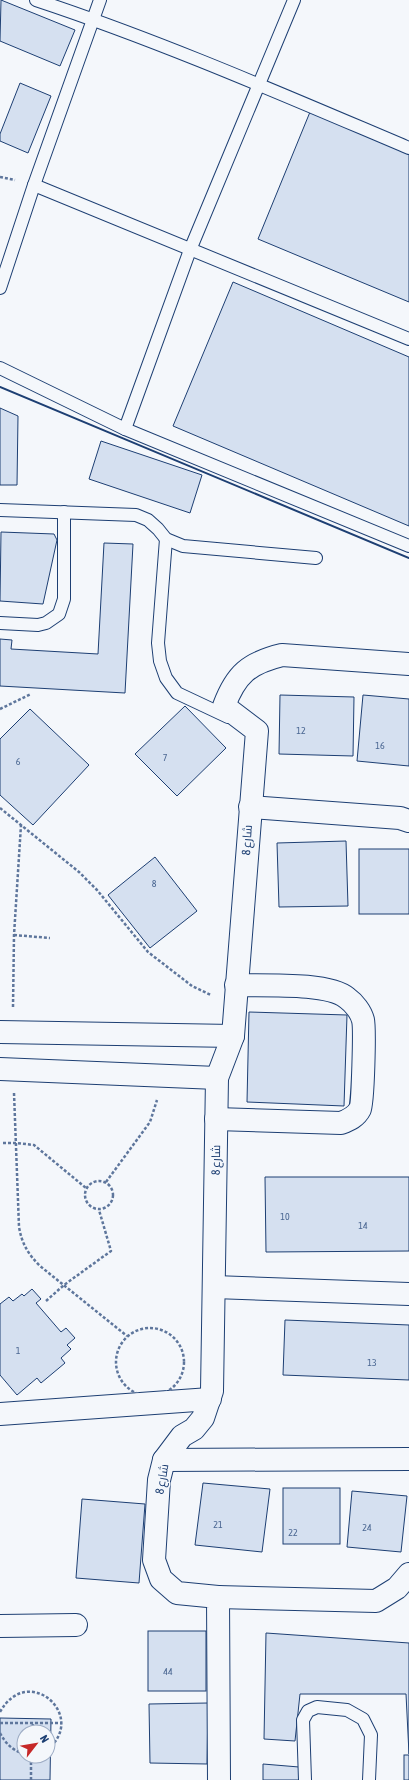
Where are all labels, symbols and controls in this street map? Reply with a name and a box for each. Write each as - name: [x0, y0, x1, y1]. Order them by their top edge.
- house number: 12: [296, 725, 306, 736]
- house number: 16: [375, 740, 385, 751]
- house number: 7: [163, 752, 168, 763]
- house number: 6: [16, 756, 21, 767]
- street label: شارع 8: [239, 824, 256, 856]
- house number: 8: [152, 878, 157, 889]
- street label: شارع 8: [209, 1145, 224, 1175]
- house number: 10: [280, 1211, 290, 1222]
- house number: 14: [358, 1220, 368, 1231]
- house number: 1: [16, 1345, 21, 1356]
- house number: 13: [367, 1357, 377, 1368]
- street label: شارع 8: [152, 1463, 173, 1495]
- house number: 21: [213, 1519, 223, 1530]
- house number: 24: [362, 1522, 372, 1533]
- house number: 22: [288, 1527, 298, 1538]
- house number: 44: [163, 1666, 173, 1677]
- north arrow: [16, 1724, 56, 1764]
- text: N: [38, 1733, 51, 1745]

